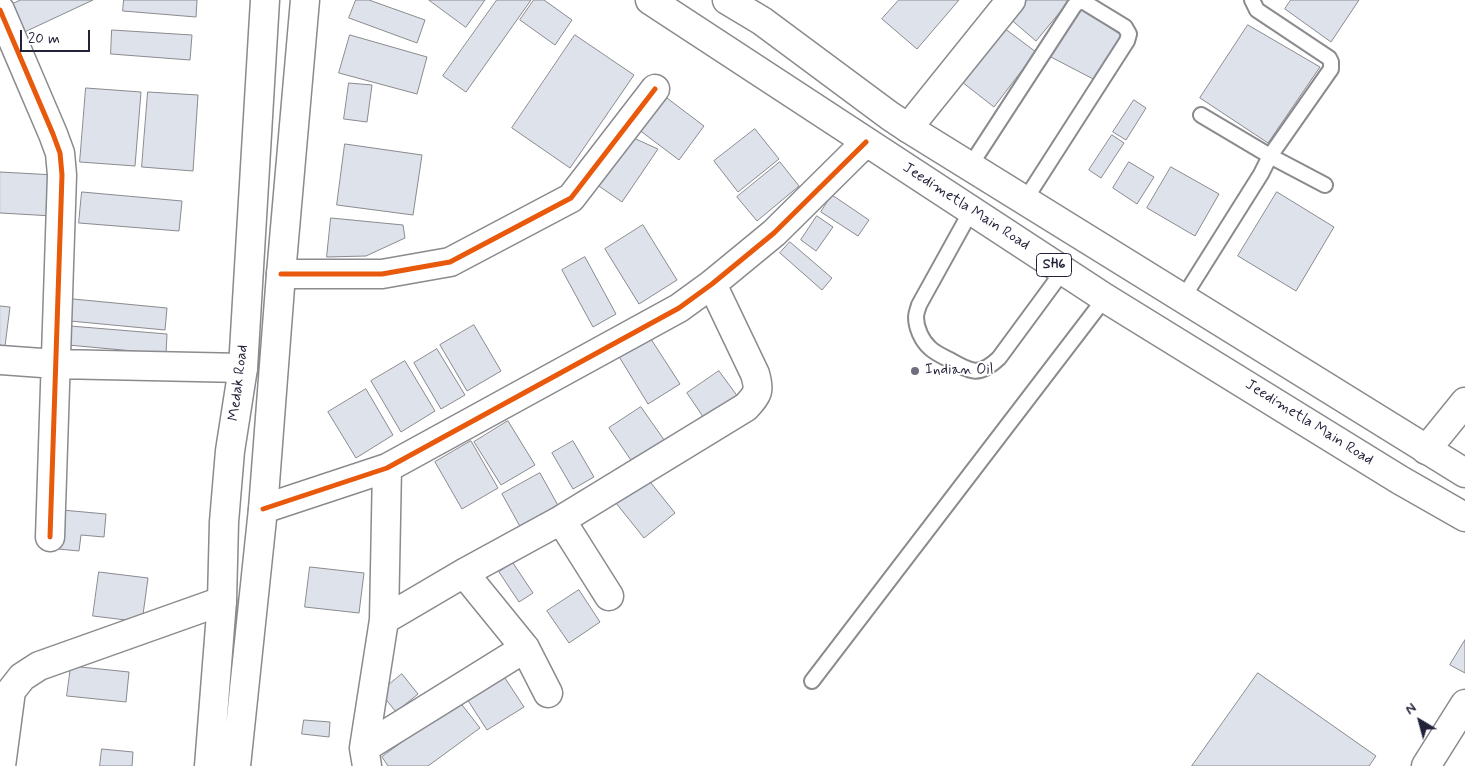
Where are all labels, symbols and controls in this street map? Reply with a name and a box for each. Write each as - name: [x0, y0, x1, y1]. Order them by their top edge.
- scale bar: [22, 20, 92, 52]
- text: 20 m: [28, 29, 60, 49]
- street label: Jeedimetla Main Road: [899, 159, 1033, 255]
- road number: SH6: [1036, 254, 1072, 276]
- street label: Medak Road: [225, 344, 253, 422]
- place label: Indian Oil: [925, 362, 994, 380]
- marker: Indian Oil: [909, 365, 921, 377]
- street label: Jeedimetla Main Road: [1242, 376, 1376, 470]
- north arrow: [1395, 696, 1445, 746]
- text: N: [1402, 699, 1420, 719]

